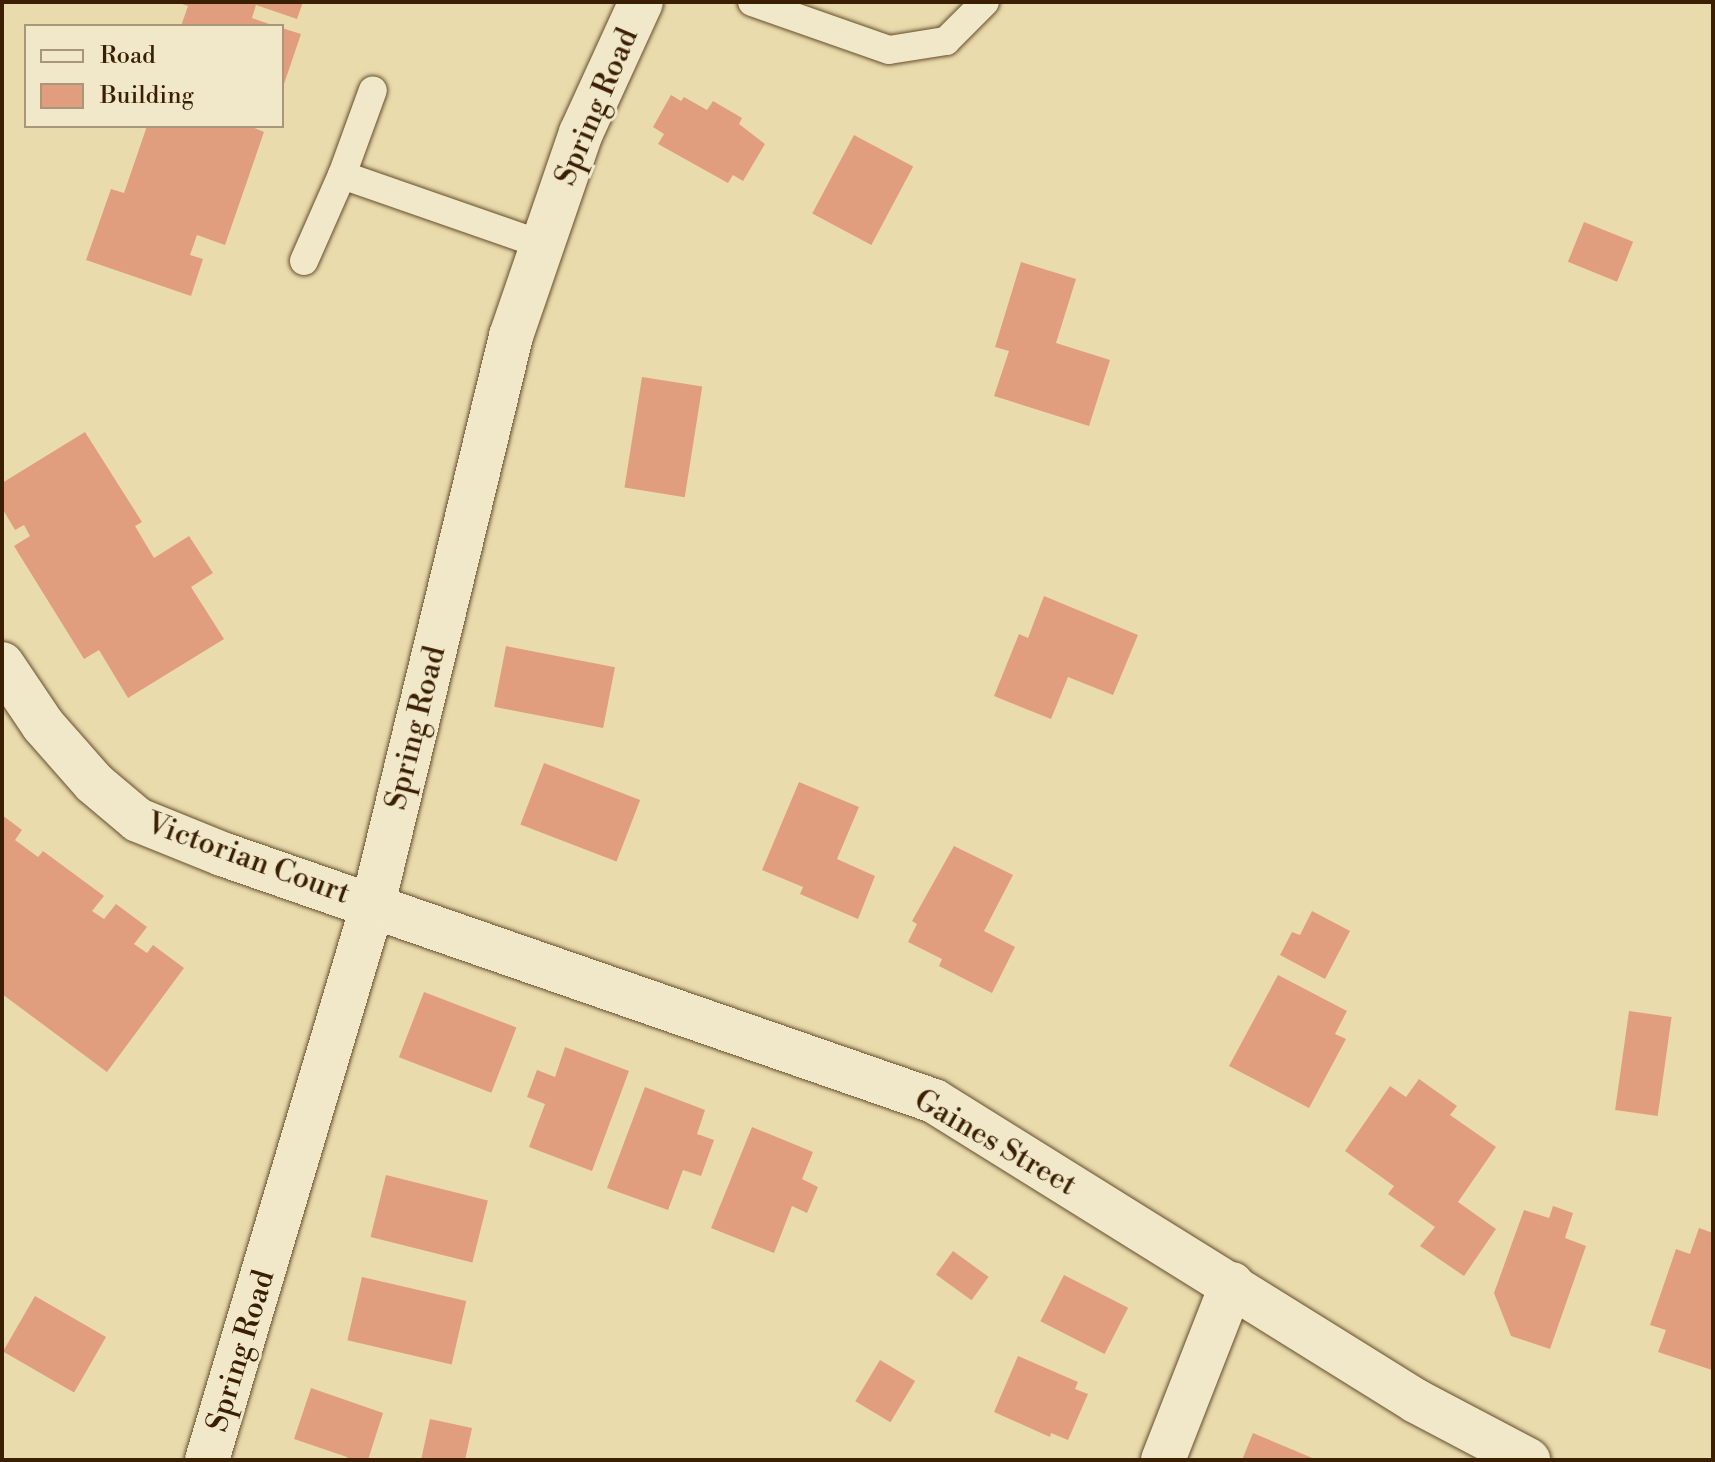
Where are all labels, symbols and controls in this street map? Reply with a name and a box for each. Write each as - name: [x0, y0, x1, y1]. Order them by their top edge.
- street label: Spring Road: [548, 23, 646, 191]
- legend: [24, 24, 284, 128]
- text: Road: [100, 41, 156, 71]
- text: Building: [100, 81, 194, 111]
- street label: Spring Road: [378, 643, 454, 813]
- street label: Victorian Court: [141, 806, 355, 912]
- street label: Gaines Street: [908, 1082, 1082, 1204]
- street label: Spring Road: [199, 1266, 283, 1436]

